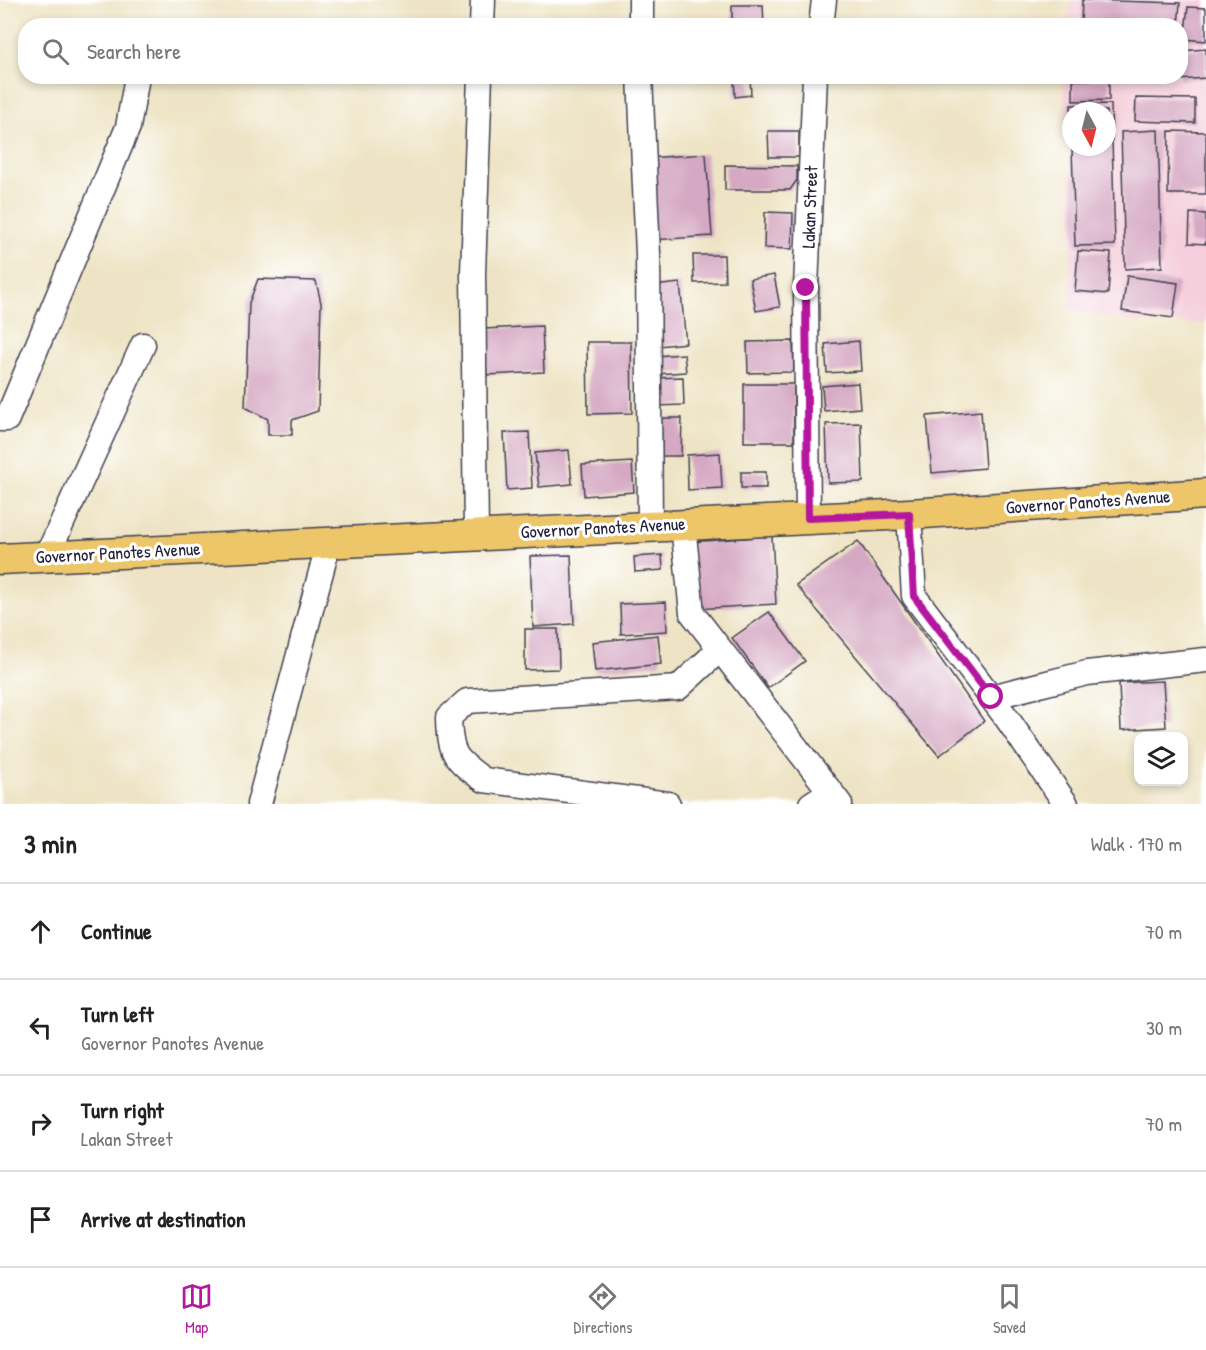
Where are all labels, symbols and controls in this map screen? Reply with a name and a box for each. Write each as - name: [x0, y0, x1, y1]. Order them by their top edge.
- search box: [18, 18, 1188, 84]
- icon: search: [39, 35, 72, 68]
- text: Search here: [87, 36, 181, 66]
- north arrow: [1062, 102, 1116, 156]
- street label: Lakan Street: [796, 165, 823, 249]
- route end: [792, 274, 818, 300]
- street label: Governor Panotes Avenue: [1005, 483, 1171, 520]
- street label: Governor Panotes Avenue: [520, 511, 686, 544]
- street label: Governor Panotes Avenue: [35, 536, 201, 569]
- route start: [977, 683, 1003, 709]
- map controls: [1134, 732, 1188, 786]
- button: layers: [1134, 732, 1188, 786]
- text: 3 min: [24, 826, 77, 861]
- text: Walk · 170 m: [1091, 830, 1182, 857]
- icon: ahead: [24, 915, 57, 948]
- text: Continue: [81, 916, 152, 946]
- text: 70 m: [1145, 918, 1182, 945]
- text: Turn left: [81, 999, 154, 1029]
- icon: left: [24, 1011, 57, 1044]
- text: 30 m: [1146, 1014, 1182, 1041]
- text: Governor Panotes Avenue: [81, 1029, 264, 1056]
- text: Turn right: [81, 1095, 164, 1125]
- icon: right: [24, 1107, 57, 1140]
- text: 70 m: [1145, 1110, 1182, 1137]
- text: Lakan Street: [81, 1125, 173, 1152]
- icon: arrive: [24, 1203, 57, 1236]
- text: Arrive at destination: [81, 1204, 246, 1234]
- tab: Map: [180, 1280, 213, 1338]
- tab: Directions: [574, 1280, 632, 1338]
- tab: Saved: [993, 1280, 1026, 1338]

